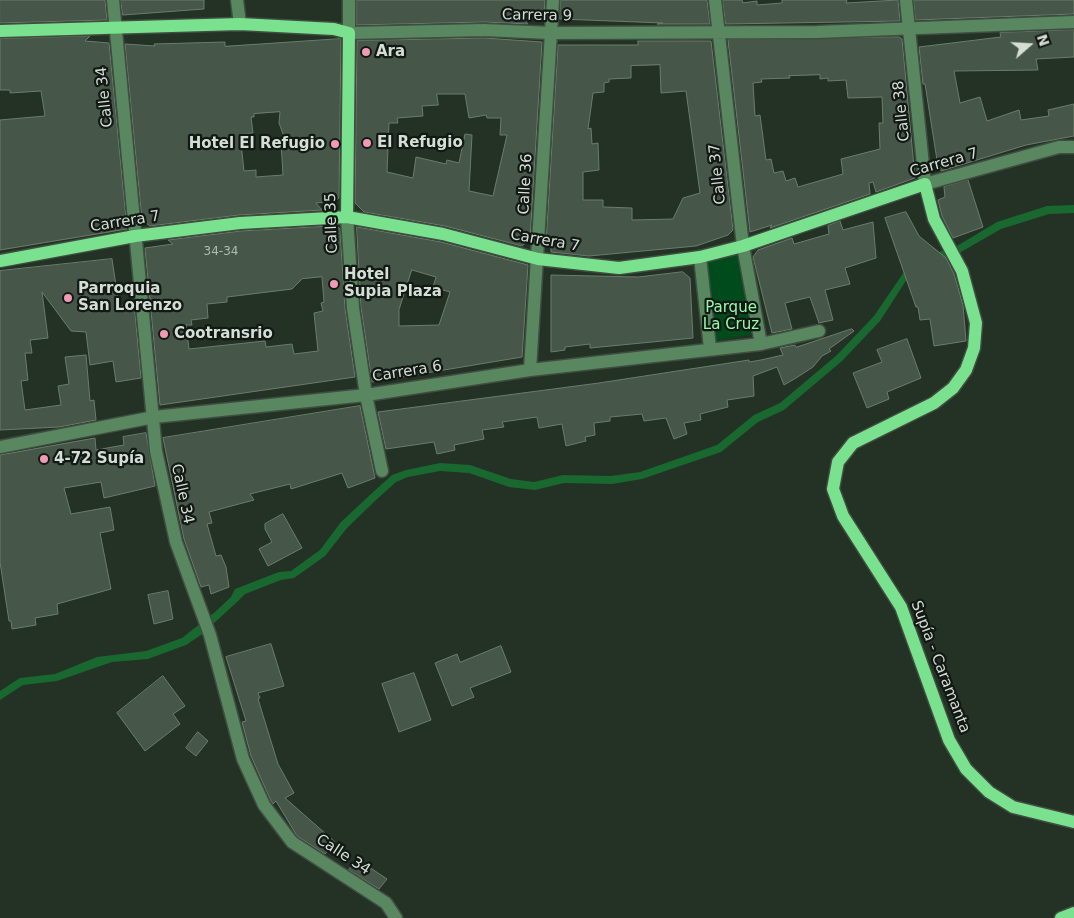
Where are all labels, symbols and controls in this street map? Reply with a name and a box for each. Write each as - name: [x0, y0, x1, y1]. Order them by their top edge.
- street label: Carrera 9: [502, 6, 572, 26]
- north arrow: [1004, 20, 1054, 70]
- text: N: [1034, 32, 1053, 48]
- place label: Ara: [376, 43, 405, 61]
- marker: Ara: [360, 46, 372, 58]
- street label: Calle 34: [93, 66, 117, 128]
- street label: Calle 38: [890, 80, 914, 142]
- place label: El Refugio: [377, 134, 463, 152]
- place label: Hotel El Refugio: [189, 135, 325, 153]
- marker: El Refugio: [361, 137, 373, 149]
- marker: Hotel El Refugio: [329, 138, 341, 150]
- street label: Calle 37: [706, 143, 730, 205]
- street label: Carrera 7: [908, 145, 980, 181]
- street label: Calle 36: [515, 153, 537, 215]
- street label: Calle 35: [322, 192, 342, 254]
- street label: Carrera 7: [89, 208, 161, 236]
- street label: Carrera 7: [509, 226, 581, 256]
- house number: 34-34: [204, 245, 238, 259]
- place label: Hotel Supia Plaza: [344, 266, 442, 301]
- marker: Hotel Supia Plaza: [328, 278, 340, 290]
- place label: Parroquia San Lorenzo: [78, 280, 182, 315]
- marker: Parroquia San Lorenzo: [62, 292, 74, 304]
- park label: Parque La Cruz: [703, 299, 759, 334]
- place label: Cootransrio: [174, 325, 273, 343]
- marker: Cootransrio: [158, 328, 170, 340]
- street label: Carrera 6: [371, 358, 443, 386]
- place label: 4-72 Supía: [54, 450, 144, 468]
- marker: 4-72 Supía: [38, 453, 50, 465]
- street label: Calle 34: [167, 462, 197, 526]
- street label: Supía - Caramanta: [906, 598, 974, 736]
- street label: Calle 34: [312, 831, 374, 879]

